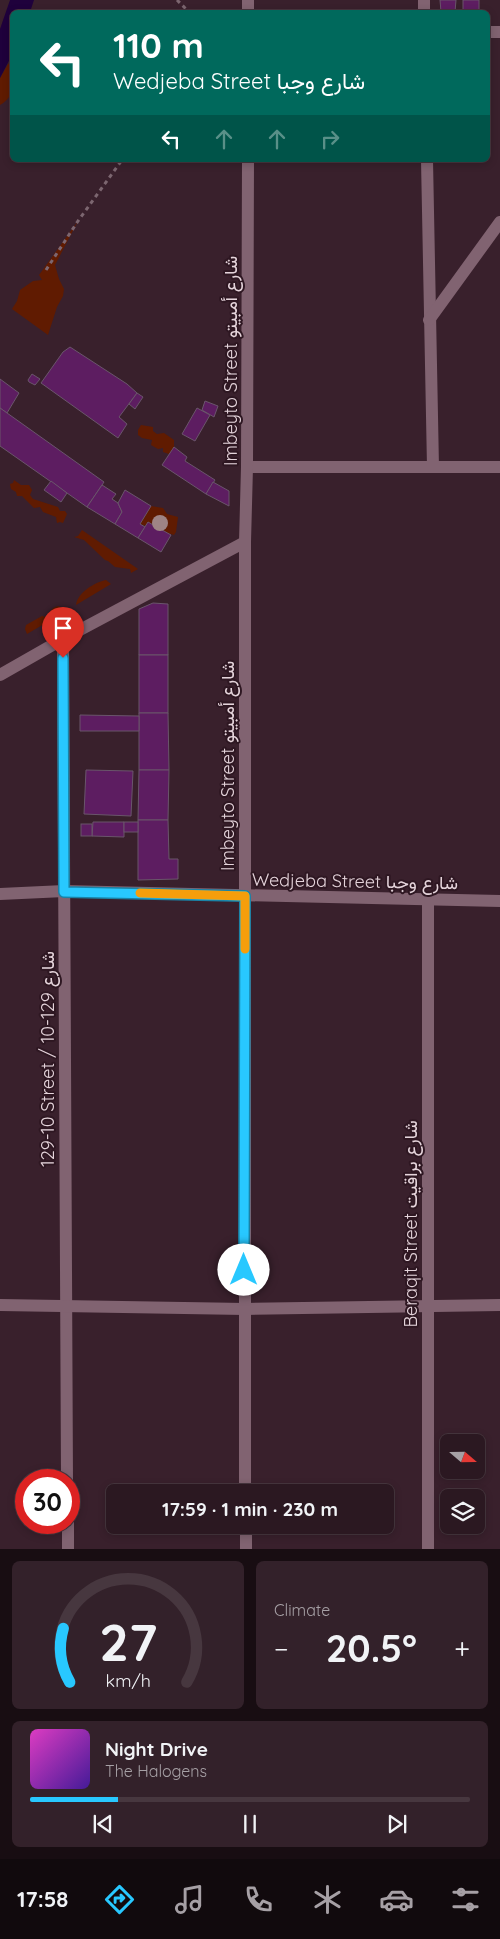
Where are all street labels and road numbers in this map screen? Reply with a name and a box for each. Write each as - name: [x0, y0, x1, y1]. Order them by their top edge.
- street label: Imbeyto Street شارع أمبيتو: [219, 256, 243, 466]
- street label: Imbeyto Street شارع أمبيتو: [216, 661, 240, 871]
- street label: Wedjeba Street شارع وجبا: [252, 868, 458, 895]
- street label: 129-10 Street / شارع 129-10: [36, 951, 60, 1167]
- street label: Beraqit Street شارع براقيت: [399, 1120, 423, 1328]

